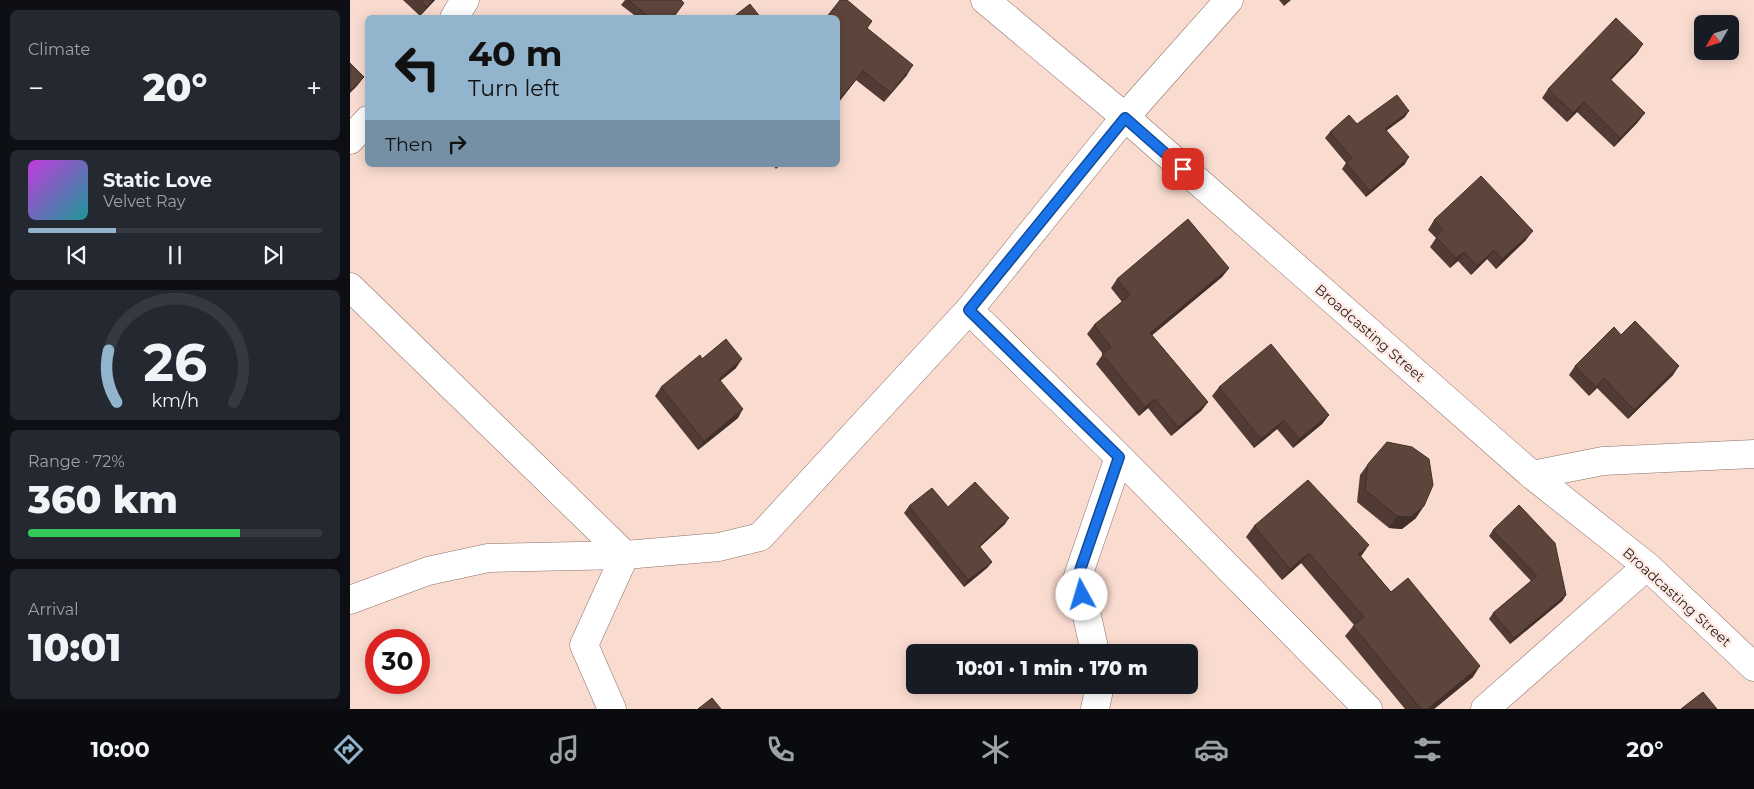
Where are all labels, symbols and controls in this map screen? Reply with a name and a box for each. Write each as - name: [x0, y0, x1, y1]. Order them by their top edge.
- north arrow: [1694, 15, 1739, 60]
- map controls: [1694, 15, 1739, 60]
- text: 40 m: [468, 32, 563, 75]
- icon: left: [385, 35, 450, 100]
- text: Climate: [28, 40, 90, 59]
- text: 20°: [143, 64, 207, 111]
- text: −: [28, 71, 44, 105]
- text: +: [306, 71, 322, 105]
- text: Turn left: [468, 75, 560, 102]
- icon: right: [443, 130, 471, 158]
- text: Then: [385, 133, 433, 156]
- pin: [1162, 148, 1204, 190]
- icon: arrive: [1169, 155, 1197, 183]
- text: Static Love: [103, 169, 212, 192]
- text: Velvet Ray: [103, 192, 185, 211]
- icon: previous: [63, 241, 91, 269]
- icon: pause: [161, 241, 189, 269]
- icon: next: [259, 241, 287, 269]
- street label: Broadcasting Street: [1311, 280, 1429, 386]
- text: 26: [143, 331, 207, 394]
- text: km/h: [151, 390, 199, 411]
- text: Range · 72%: [28, 452, 125, 471]
- text: 360 km: [28, 476, 178, 523]
- street label: Broadcasting Street: [1619, 543, 1735, 651]
- position arrow: [1055, 568, 1107, 620]
- text: Arrival: [28, 600, 78, 619]
- text: 10:01: [28, 624, 121, 671]
- speed limit sign: 30: [365, 629, 430, 694]
- text: 10:01 · 1 min · 170 m: [956, 657, 1148, 680]
- icon: directions: [331, 732, 366, 767]
- icon: music: [547, 732, 582, 767]
- icon: phone: [763, 732, 798, 767]
- icon: climate: [978, 732, 1013, 767]
- icon: car: [1194, 732, 1229, 767]
- icon: filters: [1410, 732, 1445, 767]
- text: 10:00: [90, 736, 150, 763]
- text: 20°: [1626, 736, 1663, 763]

